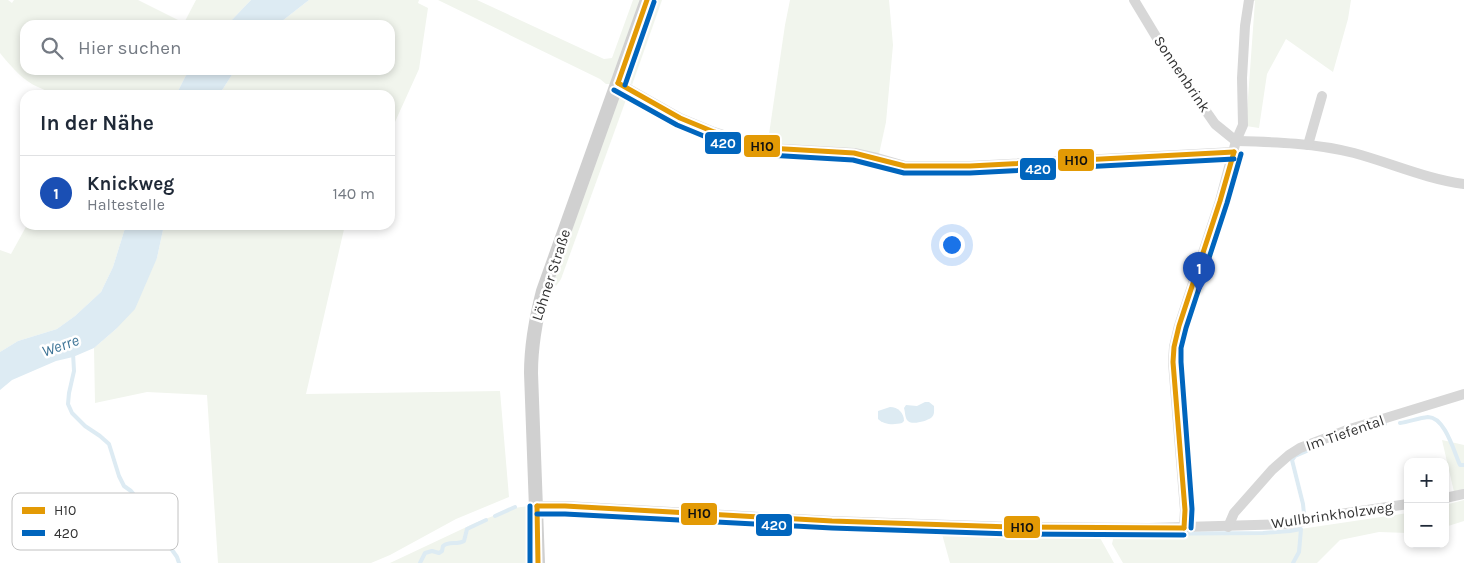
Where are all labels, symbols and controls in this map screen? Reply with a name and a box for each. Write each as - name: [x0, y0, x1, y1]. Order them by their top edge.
- search box: [20, 20, 395, 75]
- street label: Sonnenbrink: [1150, 32, 1214, 116]
- icon: search: [38, 34, 66, 62]
- text: Hier suchen: [78, 37, 181, 59]
- text: In der Nähe: [40, 111, 154, 135]
- line badge: 420: [704, 131, 742, 155]
- line badge: H10: [743, 134, 781, 158]
- text: 420: [710, 135, 736, 152]
- text: H10: [750, 138, 774, 155]
- line badge: H10: [1057, 148, 1095, 172]
- text: H10: [1064, 152, 1088, 169]
- line badge: 420: [1019, 157, 1057, 181]
- text: 420: [1025, 161, 1051, 178]
- text: Knickweg: [87, 173, 174, 195]
- text: 1: [53, 184, 59, 203]
- text: 140 m: [333, 184, 375, 203]
- text: Haltestelle: [87, 195, 165, 214]
- street label: Löhner Straße: [528, 227, 574, 323]
- your location: [939, 232, 965, 258]
- pin: 1: [1183, 252, 1215, 293]
- water label: Werre: [39, 330, 82, 361]
- street label: Im Tiefental: [1304, 411, 1386, 455]
- map controls: [1404, 458, 1449, 548]
- button: +: [1404, 458, 1449, 503]
- legend: [12, 493, 178, 550]
- street label: Wullbrinkholzweg: [1270, 497, 1394, 532]
- text: H10: [54, 502, 76, 519]
- line badge: H10: [680, 502, 718, 526]
- button: −: [1404, 503, 1449, 548]
- text: H10: [687, 505, 711, 522]
- line badge: 420: [755, 513, 793, 537]
- line badge: H10: [1003, 515, 1041, 539]
- text: 420: [761, 517, 787, 534]
- text: H10: [1010, 519, 1034, 536]
- text: 420: [54, 525, 78, 542]

